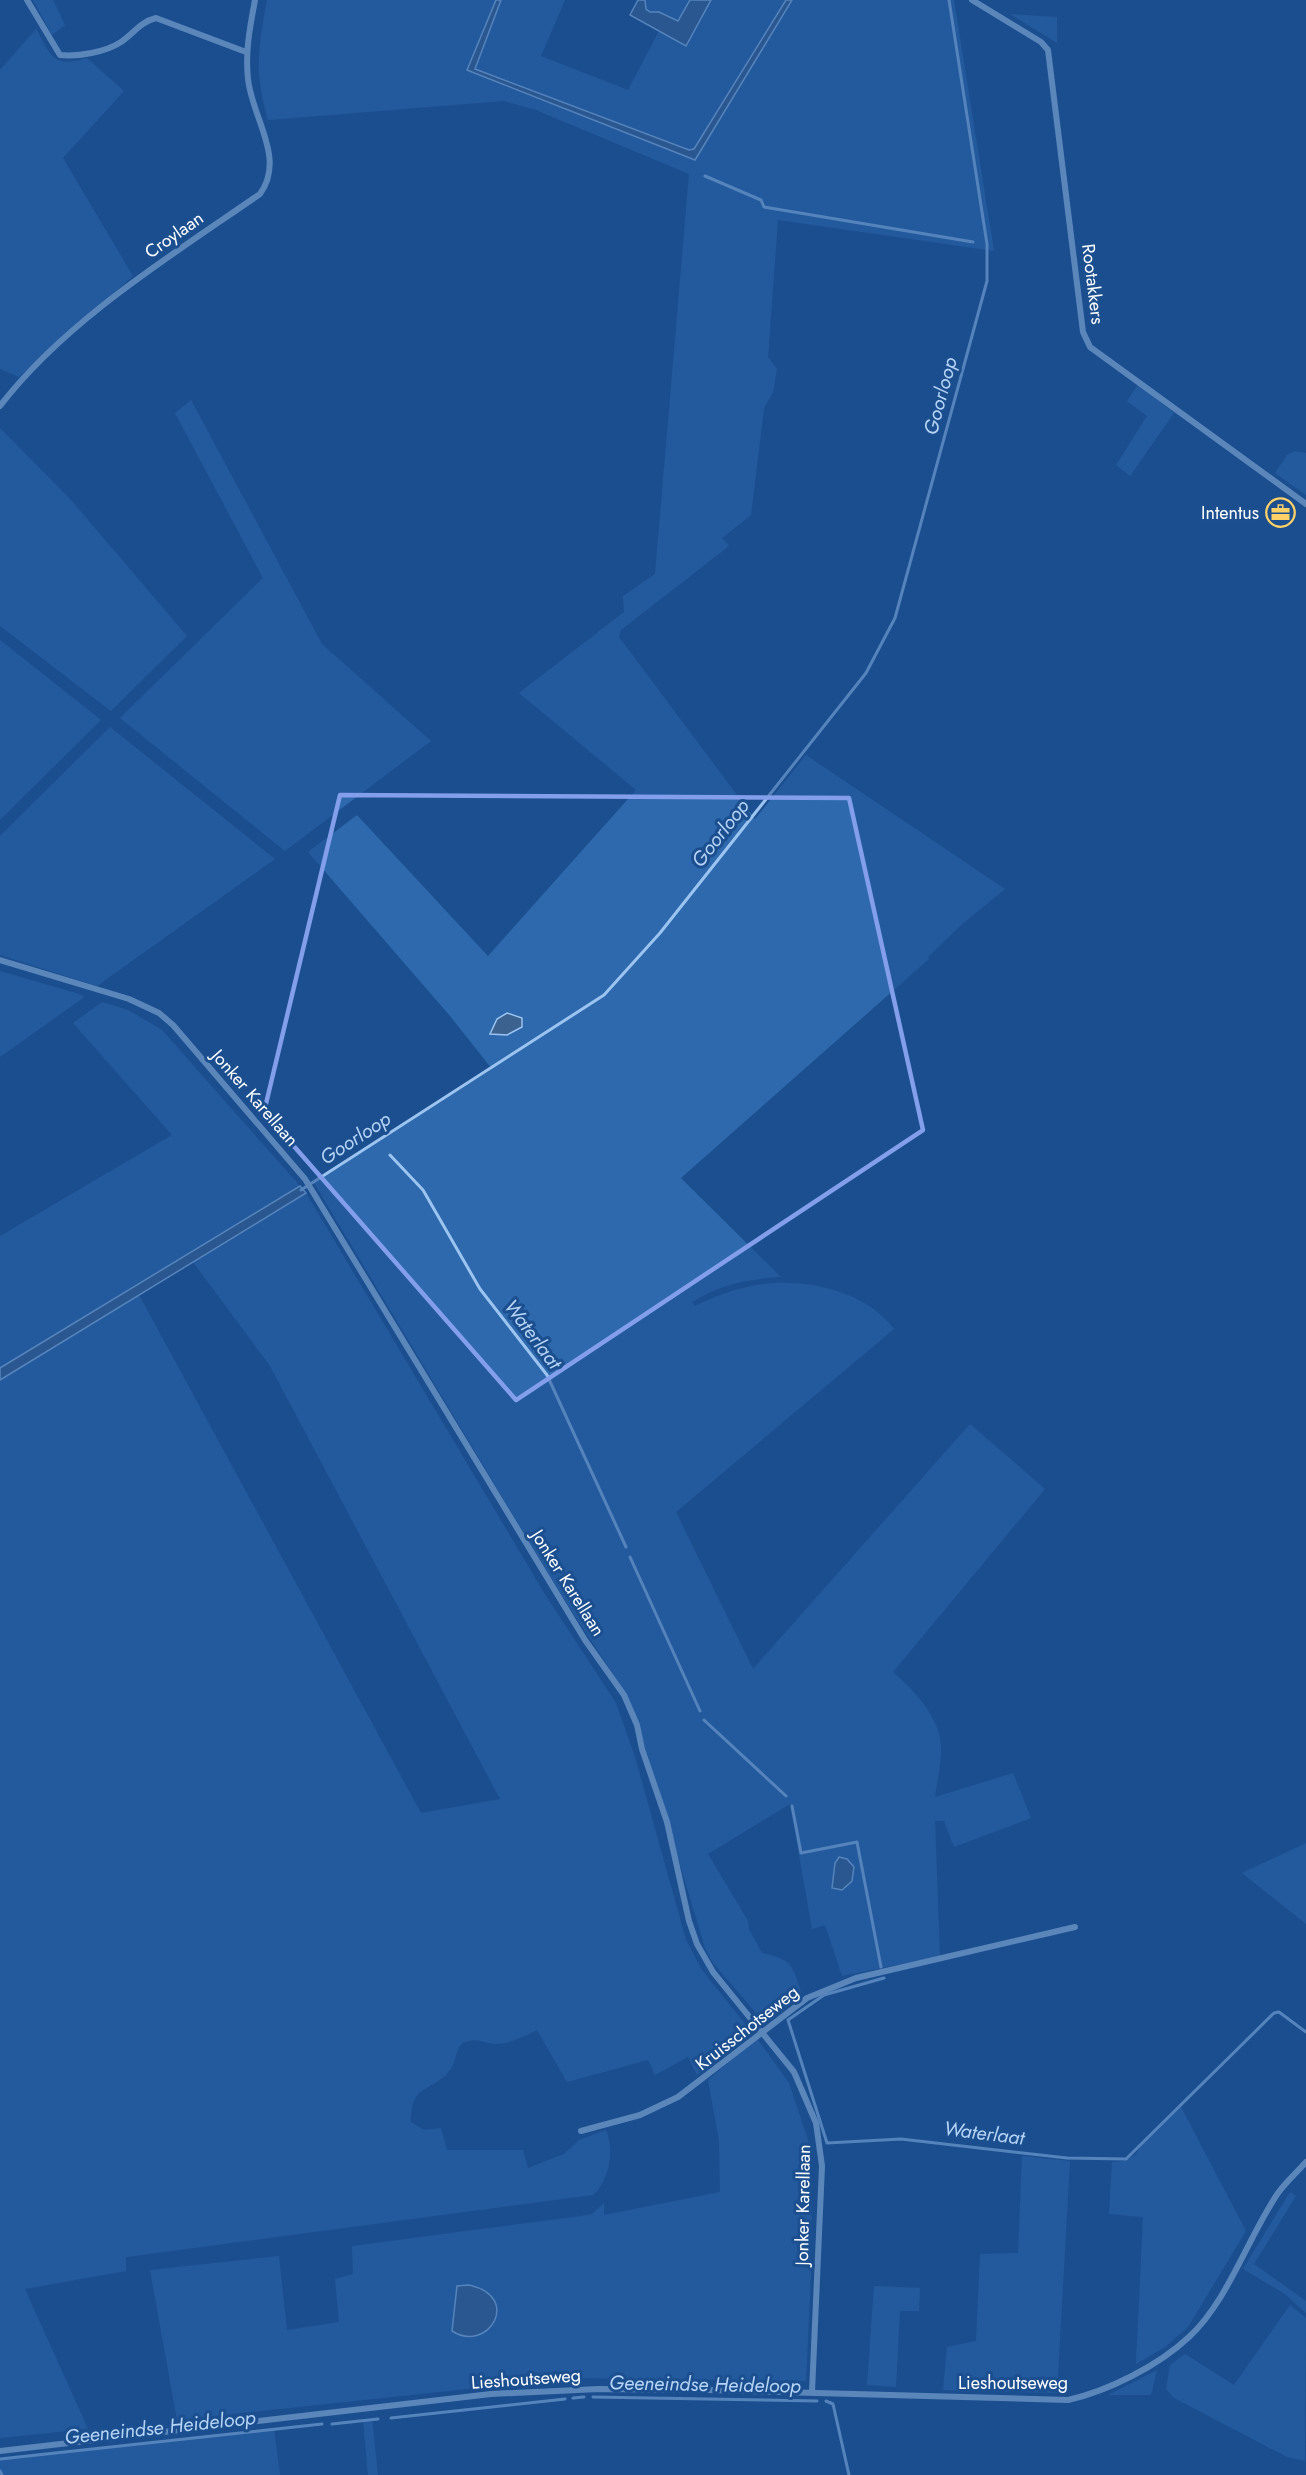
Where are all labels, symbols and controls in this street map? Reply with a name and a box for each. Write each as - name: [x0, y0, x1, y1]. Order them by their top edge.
- street label: Croylaan: [139, 205, 209, 265]
- street label: Rootakkers: [1075, 242, 1111, 326]
- water label: Goorloop: [916, 354, 965, 438]
- office icon: Intentus: [1264, 497, 1296, 529]
- place label: Intentus: [1201, 500, 1259, 526]
- water label: Goorloop: [684, 793, 756, 874]
- street label: Jonker Karellaan: [204, 1042, 305, 1152]
- water label: Goorloop: [314, 1105, 397, 1172]
- water label: Waterlaat: [497, 1293, 569, 1376]
- street label: Jonker Karellaan: [524, 1523, 611, 1641]
- street label: Kruisschotseweg: [690, 1979, 804, 2077]
- water label: Waterlaat: [942, 2114, 1027, 2153]
- street label: Jonker Karellaan: [789, 2144, 817, 2268]
- street label: Lieshoutseweg: [470, 2362, 582, 2396]
- water label: Geeneindse Heideloop: [609, 2368, 801, 2401]
- street label: Lieshoutseweg: [958, 2370, 1068, 2396]
- water label: Geeneindse Heideloop: [63, 2403, 257, 2452]

